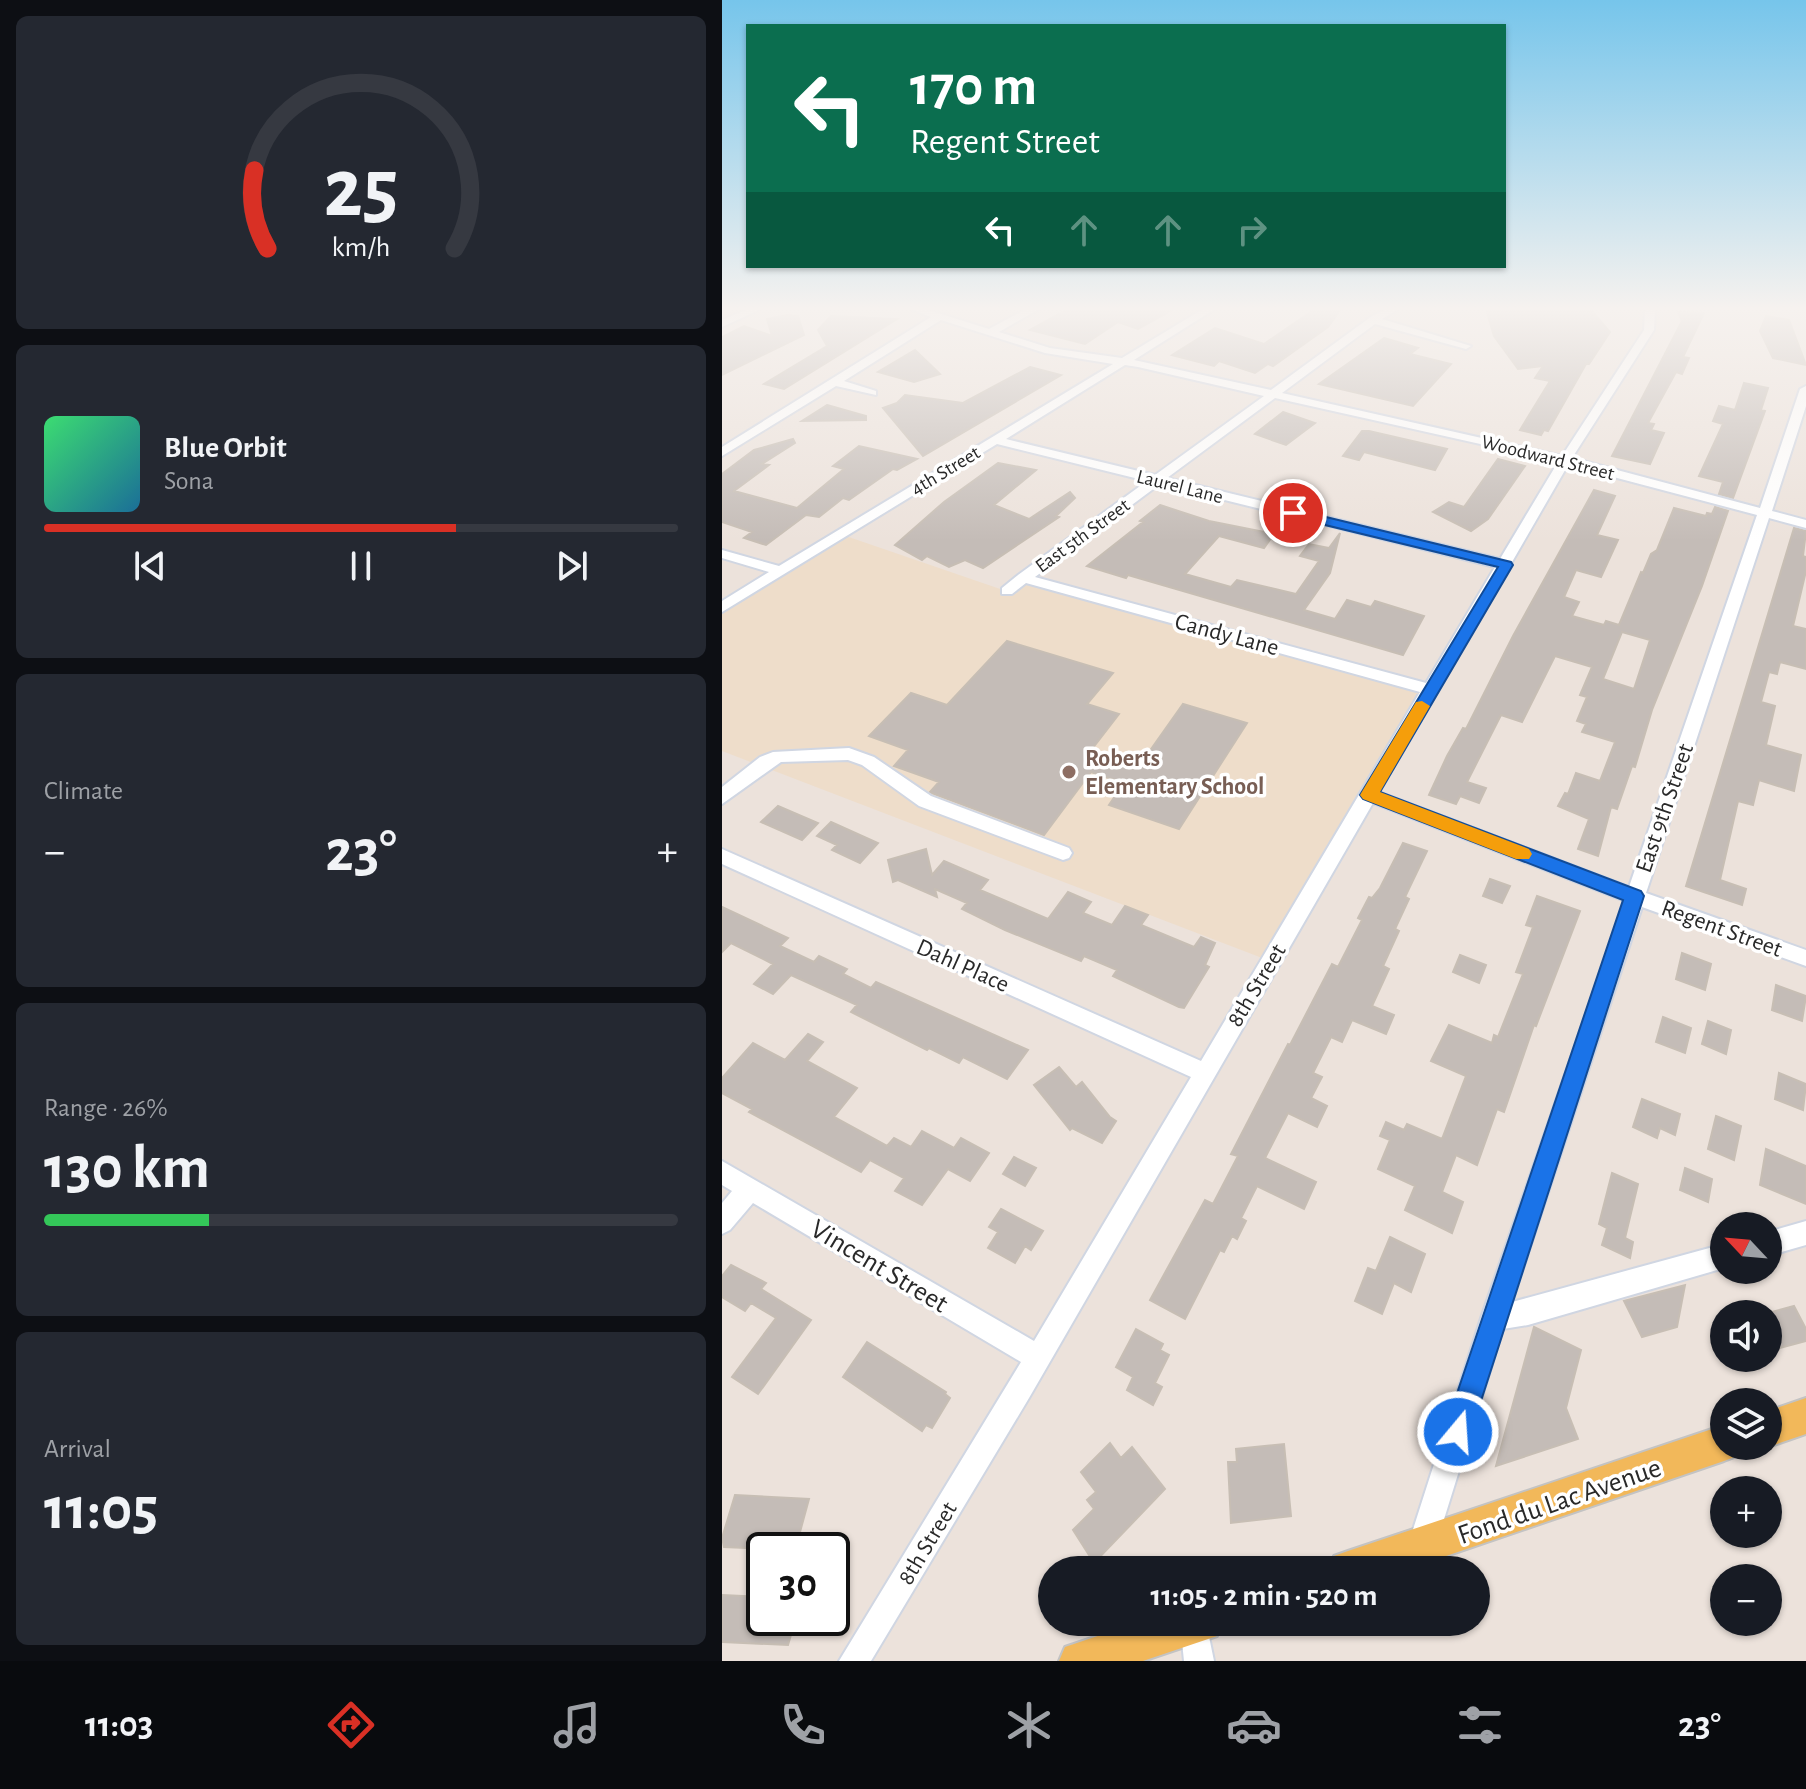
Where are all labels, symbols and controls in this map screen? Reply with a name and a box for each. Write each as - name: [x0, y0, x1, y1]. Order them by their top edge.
- icon: left: [778, 56, 882, 160]
- text: 170 m: [910, 59, 1037, 115]
- text: Regent Street: [910, 124, 1100, 160]
- text: 25: [323, 147, 399, 231]
- icon: left: [978, 208, 1022, 252]
- icon: ahead: [1062, 208, 1106, 252]
- icon: ahead: [1146, 208, 1190, 252]
- icon: right: [1230, 208, 1274, 252]
- text: km/h: [332, 233, 390, 262]
- street label: Woodward Street: [1479, 432, 1617, 484]
- text: Blue Orbit: [164, 433, 287, 463]
- street label: 4th Street: [907, 442, 984, 499]
- street label: Laurel Lane: [1134, 467, 1225, 507]
- text: Sona: [164, 468, 214, 494]
- pin: [1259, 479, 1327, 547]
- icon: arrive: [1271, 491, 1315, 535]
- street label: East 5th Street: [1032, 495, 1134, 577]
- icon: previous: [128, 544, 172, 588]
- icon: pause: [339, 544, 383, 588]
- icon: next: [550, 544, 594, 588]
- street label: Candy Lane: [1172, 610, 1281, 660]
- street label: East 9th Street: [1632, 740, 1698, 876]
- place label: Roberts Elementary School: [1085, 747, 1264, 799]
- marker: Roberts Elementary School: [1060, 763, 1078, 781]
- text: Climate: [44, 778, 123, 804]
- text: 23°: [325, 822, 397, 882]
- text: −: [44, 830, 65, 874]
- text: +: [657, 830, 678, 874]
- street label: Regent Street: [1658, 896, 1786, 962]
- street label: Dahl Place: [913, 935, 1013, 997]
- street label: 8th Street: [1223, 940, 1291, 1031]
- text: Range · 26%: [44, 1095, 168, 1121]
- text: 130 km: [44, 1139, 210, 1199]
- north arrow: [1710, 1212, 1782, 1284]
- map controls: [1710, 1212, 1782, 1636]
- street label: Vincent Street: [805, 1215, 953, 1319]
- button: sound: [1710, 1300, 1782, 1372]
- button: layers: [1710, 1388, 1782, 1460]
- position arrow: [1416, 1390, 1500, 1474]
- text: Arrival: [44, 1436, 111, 1462]
- street label: Fond du Lac Avenue: [1454, 1454, 1665, 1550]
- button: +: [1710, 1476, 1782, 1548]
- text: 11:05: [44, 1480, 158, 1540]
- street label: 8th Street: [894, 1498, 962, 1589]
- speed limit sign: 30: [746, 1532, 850, 1636]
- button: −: [1710, 1564, 1782, 1636]
- text: 11:05 · 2 min · 520 m: [1151, 1581, 1377, 1611]
- icon: directions: [323, 1697, 379, 1753]
- icon: music: [549, 1697, 605, 1753]
- icon: phone: [775, 1697, 831, 1753]
- icon: climate: [1001, 1697, 1057, 1753]
- icon: car: [1226, 1697, 1282, 1753]
- icon: filters: [1452, 1697, 1508, 1753]
- text: 11:03: [85, 1707, 153, 1743]
- text: 23°: [1678, 1707, 1721, 1743]

